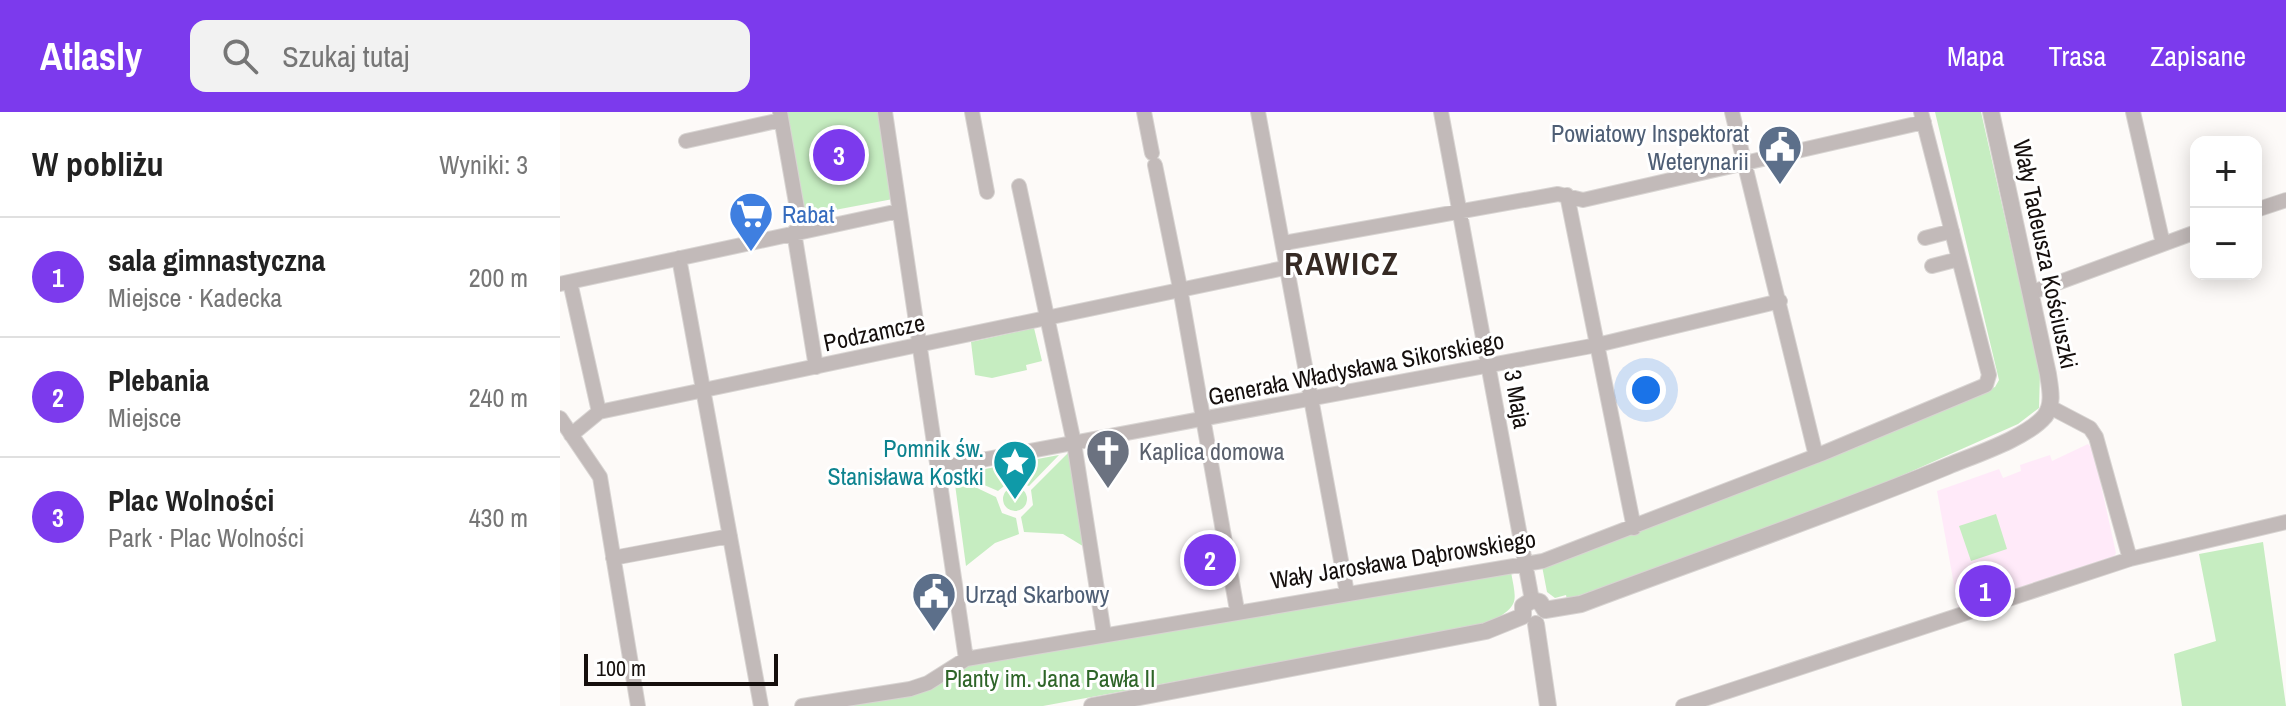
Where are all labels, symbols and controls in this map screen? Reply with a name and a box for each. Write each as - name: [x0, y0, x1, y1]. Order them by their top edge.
- search box: [190, 20, 750, 92]
- text: Atlasly: [40, 31, 142, 82]
- icon: search: [218, 34, 262, 78]
- text: Szukaj tutaj: [282, 36, 409, 76]
- text: Mapa: [1947, 37, 2004, 75]
- text: Trasa: [2048, 37, 2106, 75]
- text: Zapisane: [2150, 37, 2246, 75]
- place label: Powiatowy Inspektorat Weterynarii: [1551, 117, 1750, 177]
- public building icon: Powiatowy Inspektorat Weterynarii: [1756, 123, 1804, 186]
- pin: 3: [813, 125, 865, 185]
- map controls: [2190, 136, 2262, 280]
- button: +: [2190, 136, 2262, 208]
- street label: Wały Tadeusza Kościuszki: [2006, 137, 2086, 371]
- text: W pobliżu: [32, 141, 164, 187]
- text: Wyniki: 3: [439, 147, 528, 182]
- supermarket icon: Rabat: [727, 190, 775, 253]
- place label: Rabat: [782, 198, 835, 230]
- button: −: [2190, 208, 2262, 280]
- text: sala gimnastyczna: [108, 240, 325, 280]
- district label: RAWICZ: [1284, 242, 1400, 285]
- text: 1: [52, 260, 64, 295]
- text: 200 m: [469, 260, 528, 295]
- text: Miejsce · Kadecka: [108, 280, 282, 315]
- street label: Podzamcze: [820, 306, 928, 358]
- street label: Generała Władysława Sikorskiego: [1205, 324, 1507, 412]
- text: Plebania: [108, 360, 209, 400]
- street label: 3 Maja: [1497, 367, 1539, 431]
- your location: [1626, 370, 1666, 410]
- text: 2: [52, 380, 64, 415]
- text: 240 m: [469, 380, 528, 415]
- text: Miejsce: [108, 400, 181, 435]
- church icon: Kaplica domowa: [1084, 427, 1132, 490]
- place label: Pomnik św. Stanisława Kostki: [828, 432, 984, 492]
- place label: Kaplica domowa: [1139, 435, 1285, 467]
- place icon: Pomnik św. Stanisława Kostki: [991, 438, 1039, 501]
- text: Plac Wolności: [108, 480, 274, 520]
- text: 3: [52, 500, 64, 535]
- text: 430 m: [469, 500, 528, 535]
- text: Park · Plac Wolności: [108, 520, 304, 555]
- street label: Wały Jarosława Dąbrowskiego: [1268, 522, 1538, 596]
- pin: 2: [1184, 530, 1236, 590]
- pin: 1: [1959, 561, 2011, 621]
- public building icon: Urząd Skarbowy: [910, 570, 958, 633]
- place label: Urząd Skarbowy: [965, 578, 1110, 610]
- scale bar: [584, 650, 778, 686]
- text: 100 m: [596, 653, 646, 683]
- park label: Planty im. Jana Pawła II: [944, 662, 1156, 694]

